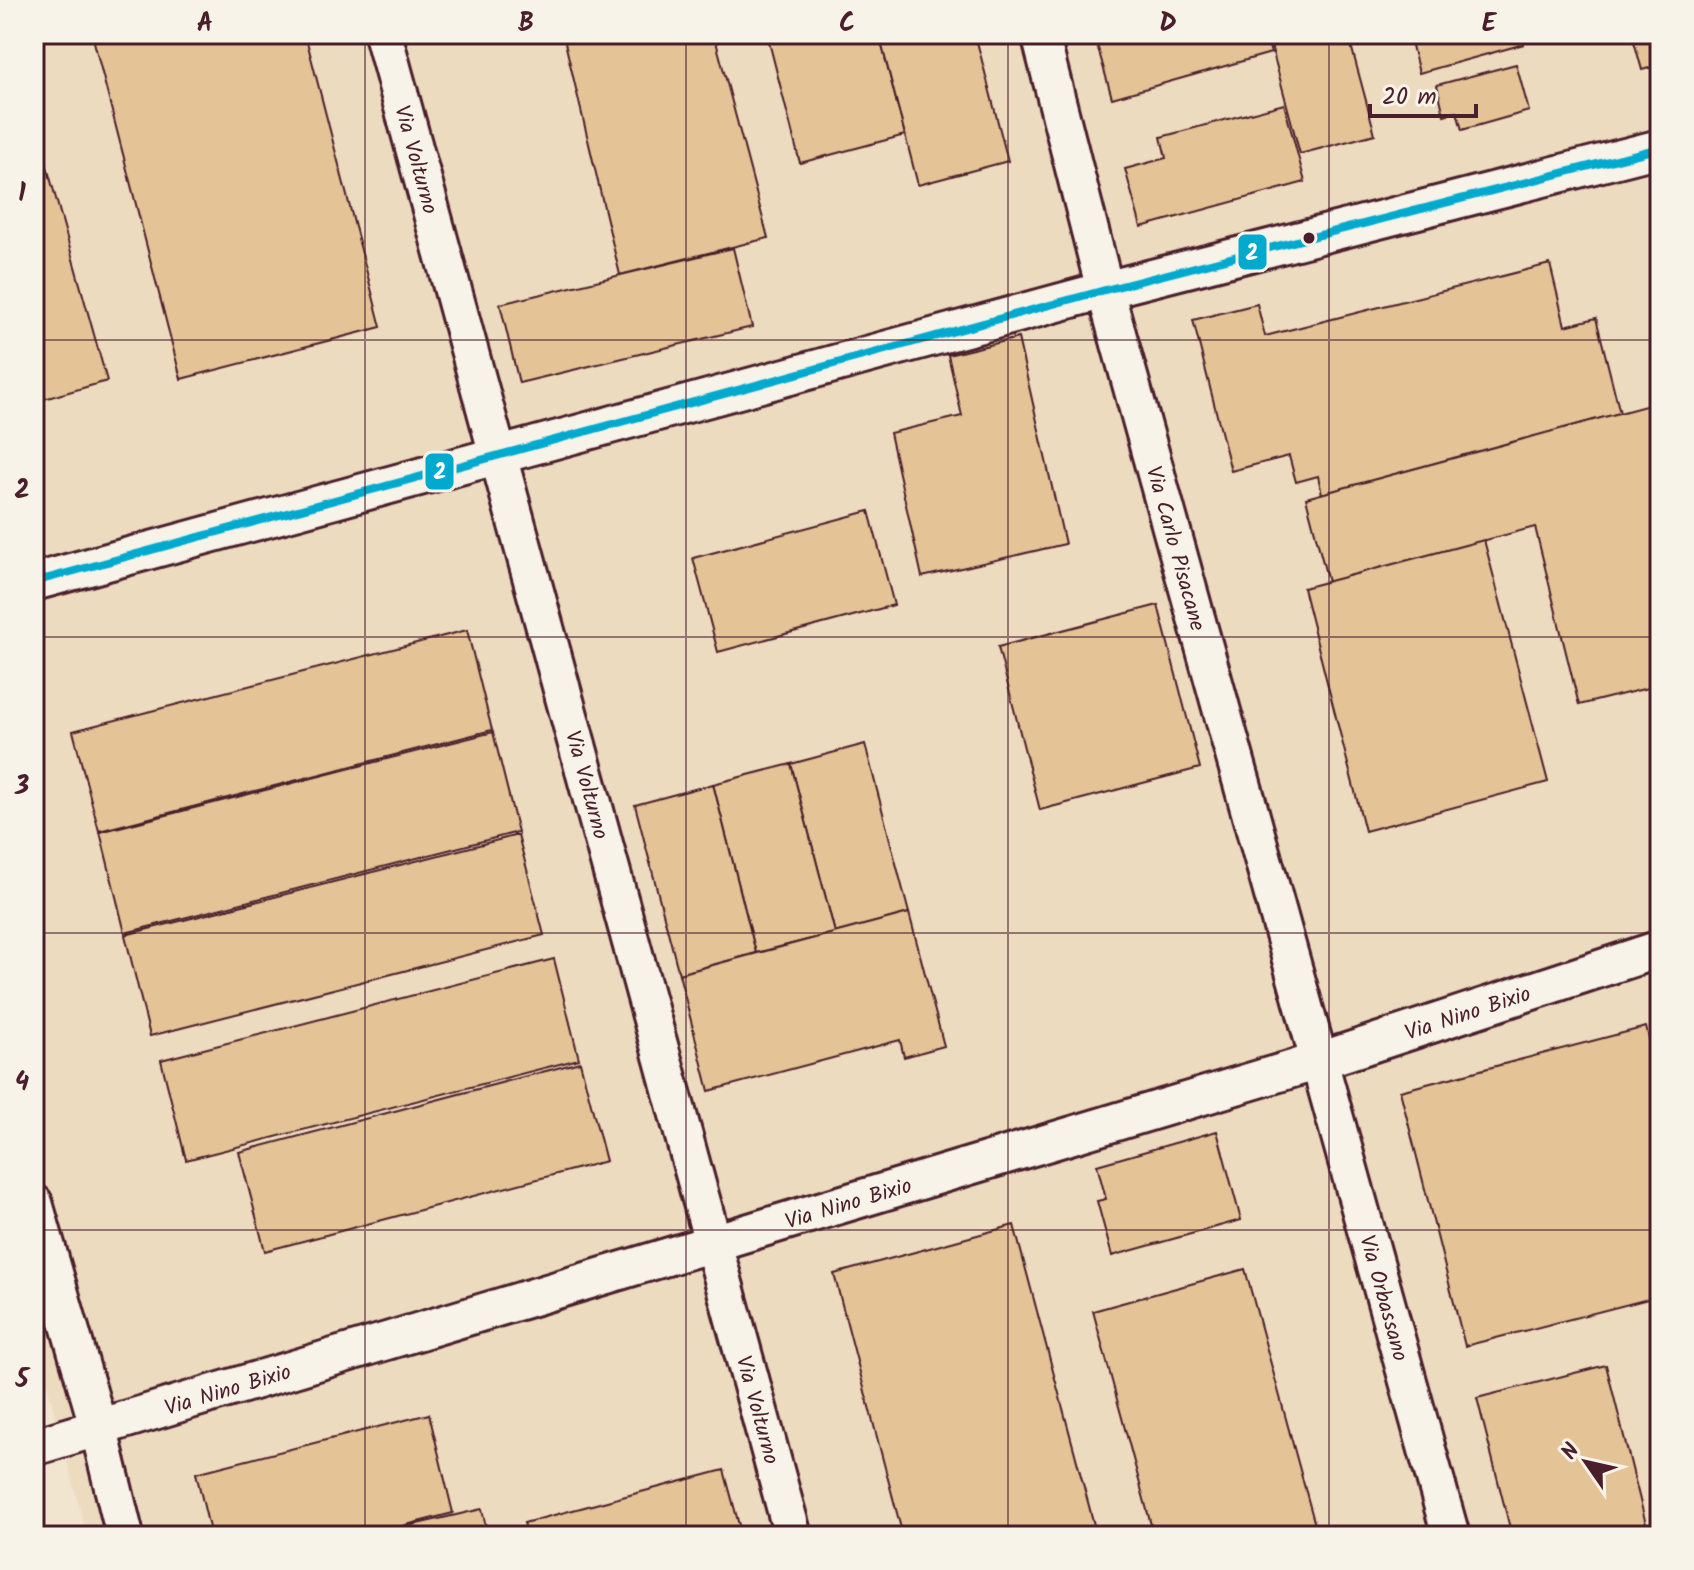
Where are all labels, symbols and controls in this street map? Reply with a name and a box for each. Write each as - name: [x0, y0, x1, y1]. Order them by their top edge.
- text: A: [197, 3, 213, 45]
- text: B: [518, 3, 534, 45]
- text: C: [839, 3, 855, 45]
- text: D: [1159, 3, 1177, 45]
- text: E: [1482, 3, 1498, 45]
- scale bar: [1370, 68, 1476, 118]
- text: 20 m: [1382, 78, 1437, 117]
- street label: Via Volturno: [383, 102, 446, 218]
- text: 1: [18, 173, 26, 215]
- unlabelled marker: [1301, 230, 1317, 246]
- line badge: 2: [1237, 233, 1268, 271]
- text: 2: [1246, 237, 1258, 272]
- line badge: 2: [424, 452, 455, 491]
- text: 2: [434, 456, 446, 491]
- street label: Via Carlo Pisacane: [1135, 462, 1214, 635]
- text: 2: [14, 470, 30, 512]
- street label: Via Volturno: [554, 727, 617, 844]
- text: 3: [14, 766, 29, 808]
- street label: Via Nino Bixio: [1401, 978, 1536, 1052]
- text: 4: [15, 1062, 29, 1104]
- street label: Via Nino Bixio: [781, 1169, 916, 1240]
- street label: Via Orbassano: [1348, 1231, 1417, 1366]
- street label: Via Volturno: [725, 1352, 788, 1469]
- street label: Via Nino Bixio: [161, 1356, 296, 1427]
- text: 5: [14, 1359, 30, 1401]
- north arrow: [1546, 1422, 1626, 1502]
- text: N: [1553, 1437, 1590, 1468]

